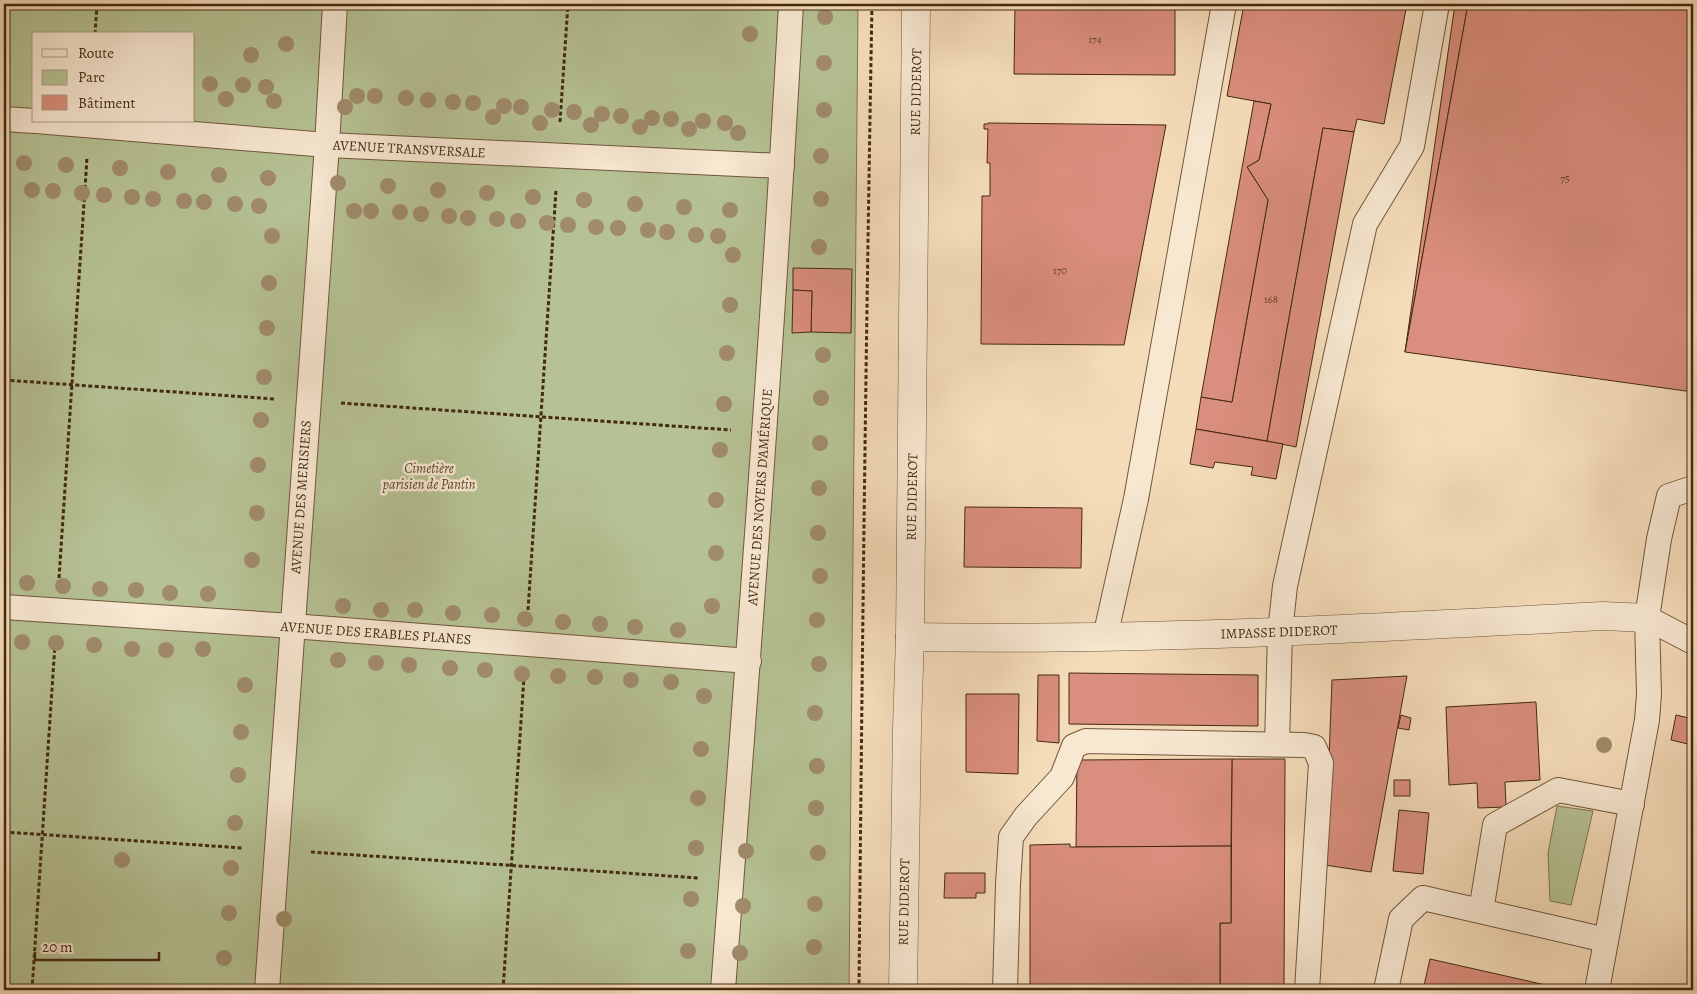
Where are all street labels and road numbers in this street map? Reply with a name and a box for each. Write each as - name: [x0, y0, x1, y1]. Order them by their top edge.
- street label: RUE DIDEROT: [906, 48, 926, 136]
- street label: AVENUE TRANSVERSALE: [331, 135, 486, 162]
- street label: AVENUE DES NOYERS D'AMÉRIQUE: [743, 388, 777, 607]
- street label: AVENUE DES MERISIERS: [286, 420, 316, 575]
- street label: RUE DIDEROT: [902, 453, 922, 541]
- street label: AVENUE DES ERABLES PLANES: [279, 617, 472, 649]
- street label: IMPASSE DIDEROT: [1220, 620, 1338, 644]
- street label: RUE DIDEROT: [894, 858, 914, 946]

